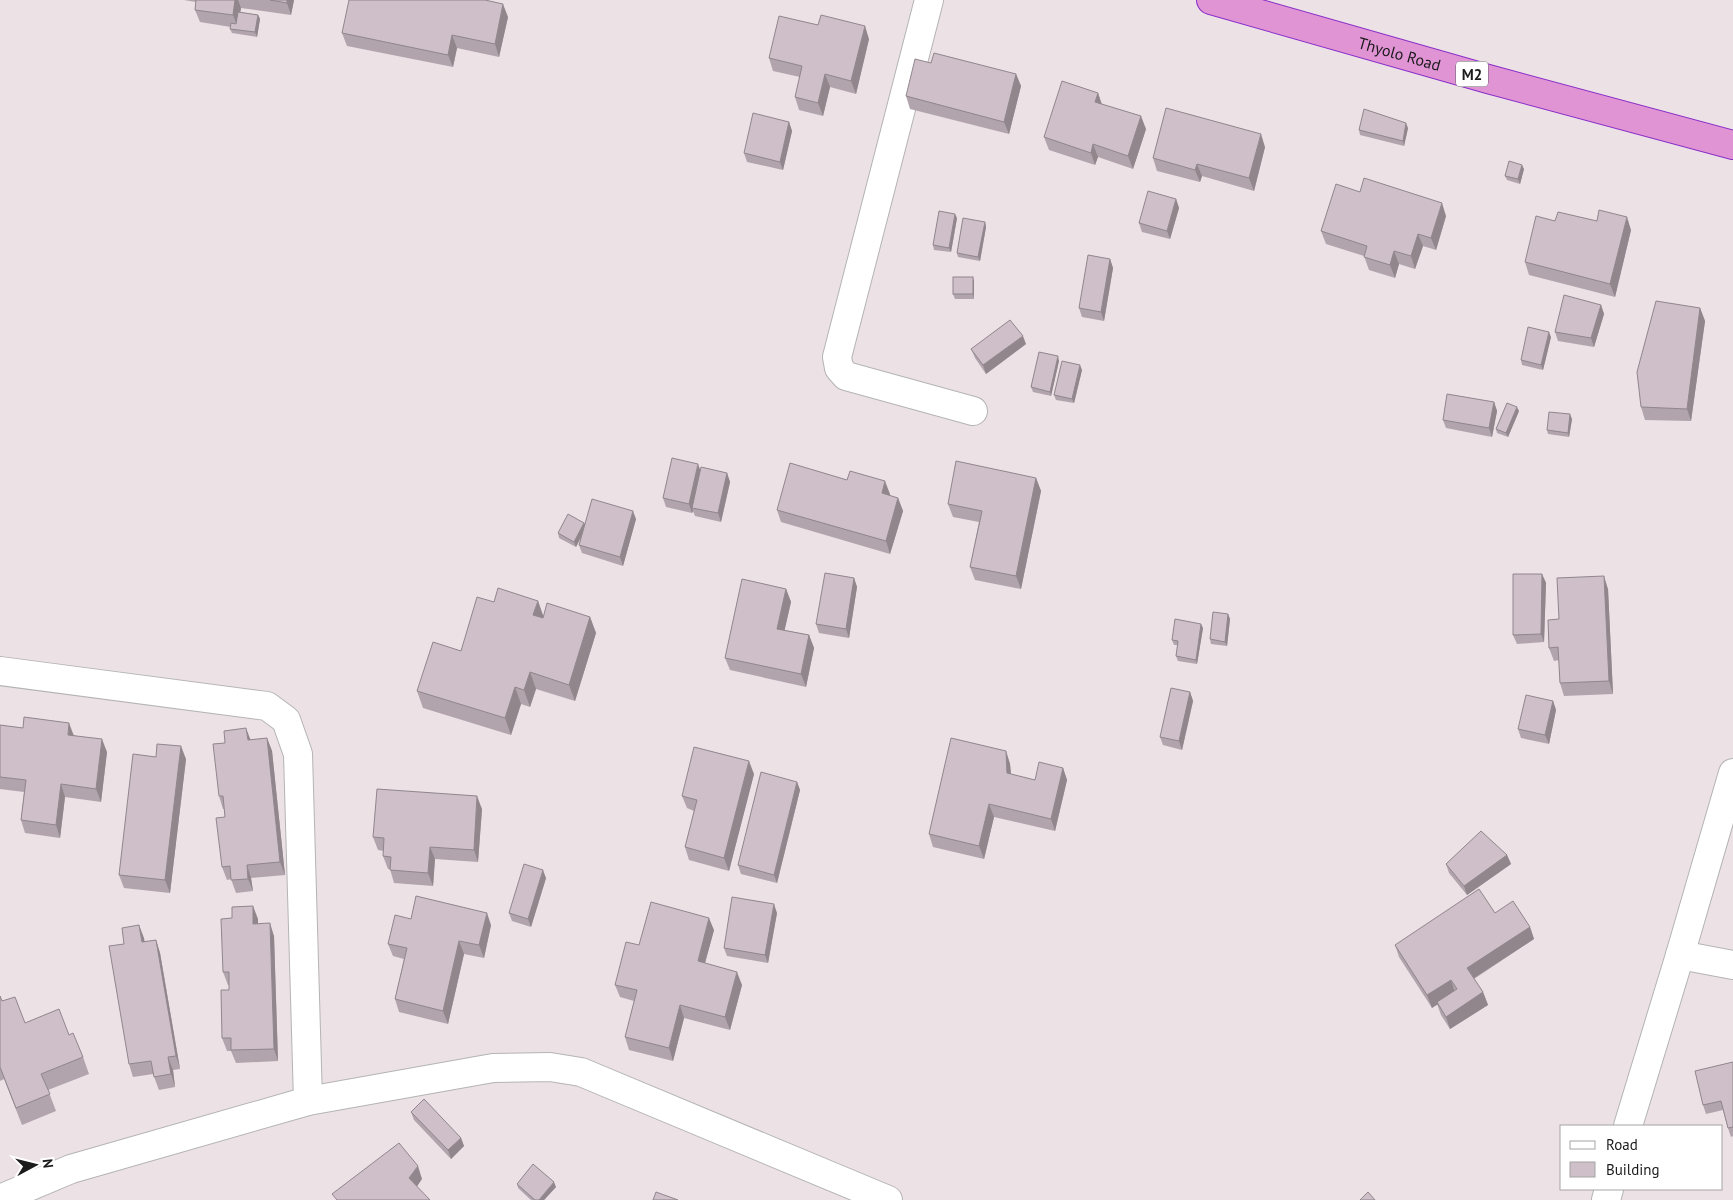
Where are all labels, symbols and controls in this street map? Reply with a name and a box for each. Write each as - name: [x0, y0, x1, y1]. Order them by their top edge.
- street label: Thyolo Road: [1356, 32, 1443, 75]
- road number: M2: [1456, 62, 1488, 86]
- legend: [1560, 1125, 1723, 1190]
- text: Road: [1606, 1135, 1638, 1154]
- north arrow: [10, 1140, 60, 1190]
- text: N: [38, 1158, 57, 1169]
- text: Building: [1606, 1160, 1660, 1179]

